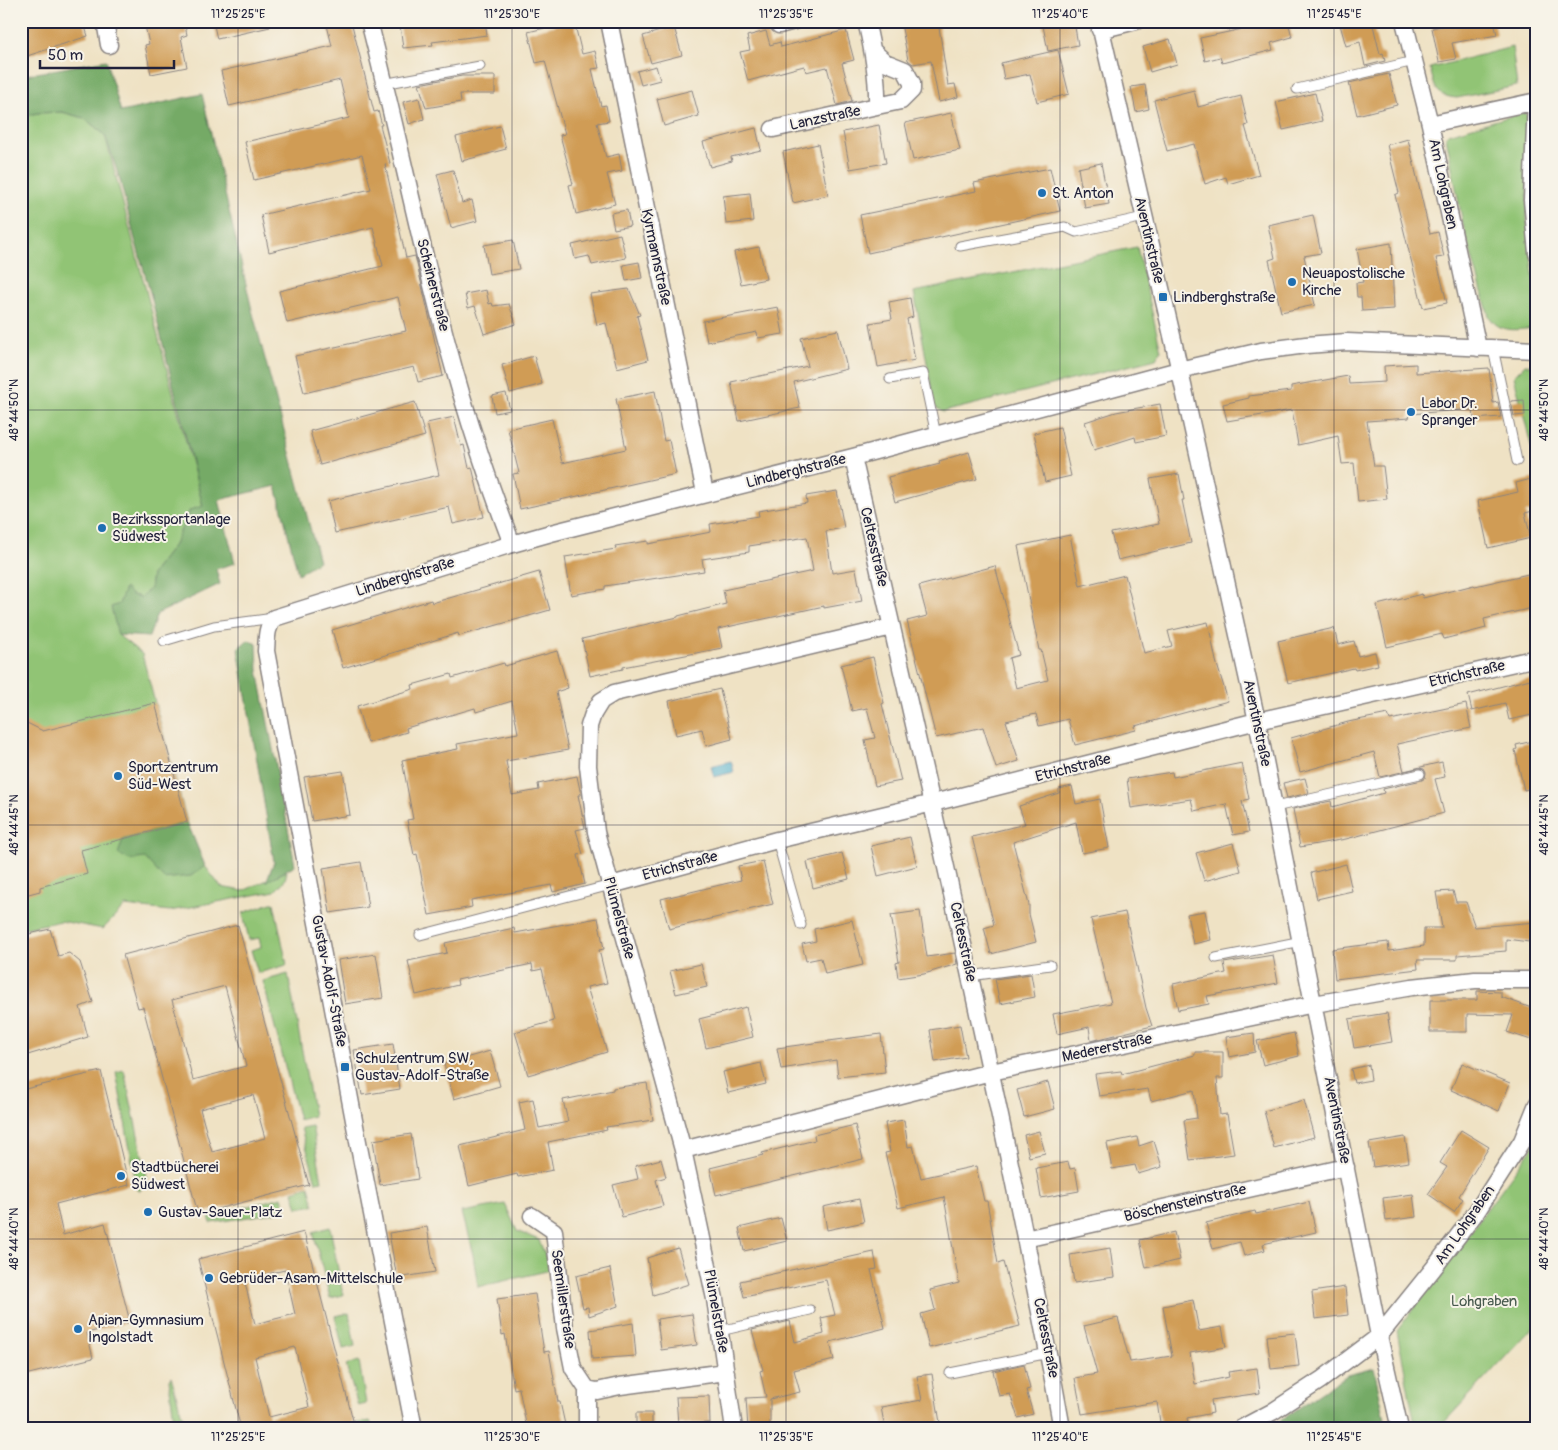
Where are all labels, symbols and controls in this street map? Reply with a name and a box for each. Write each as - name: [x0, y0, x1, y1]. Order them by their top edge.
- text: 11°25'25"E: [211, 7, 265, 22]
- text: 11°25'30"E: [484, 7, 540, 22]
- text: 11°25'35"E: [759, 7, 813, 22]
- text: 11°25'40"E: [1032, 7, 1088, 22]
- text: 11°25'45"E: [1307, 7, 1361, 22]
- scale bar: [40, 38, 174, 70]
- text: 50 m: [48, 46, 83, 65]
- street label: Lanzstraße: [788, 101, 863, 135]
- street label: Am Lohgraben: [1424, 137, 1462, 231]
- place label: St. Anton: [1052, 184, 1114, 203]
- marker: St. Anton: [1036, 187, 1048, 199]
- street label: Aventinstraße: [1130, 195, 1168, 286]
- street label: Kyrmannstraße: [637, 207, 676, 307]
- street label: Scheinerstraße: [412, 237, 454, 334]
- place label: Neuapostolische Kirche: [1302, 264, 1406, 300]
- marker: Neuapostolische Kirche: [1286, 276, 1298, 288]
- place label: Lindberghstraße: [1173, 288, 1276, 307]
- marker: Lindberghstraße: [1157, 291, 1169, 303]
- text: 48°44'50"N: [7, 379, 22, 441]
- text: 48°44'50"N: [1537, 379, 1552, 441]
- place label: Labor Dr. Spranger: [1421, 394, 1478, 430]
- marker: Labor Dr. Spranger: [1405, 406, 1417, 418]
- street label: Lindberghstraße: [744, 449, 849, 493]
- street label: Celtesstraße: [856, 505, 893, 589]
- place label: Bezirkssportanlage Südwest: [112, 510, 231, 546]
- marker: Bezirkssportanlage Südwest: [96, 522, 108, 534]
- street label: Lindberghstraße: [353, 553, 457, 601]
- street label: Etrichstraße: [1427, 656, 1507, 692]
- street label: Aventinstraße: [1239, 678, 1276, 769]
- street label: Etrichstraße: [1033, 749, 1113, 787]
- place label: Sportzentrum Süd-West: [128, 758, 218, 794]
- marker: Sportzentrum Süd-West: [112, 770, 124, 782]
- text: 48°44'45"N: [7, 794, 22, 856]
- text: 48°44'45"N: [1537, 794, 1552, 856]
- street label: Etrichstraße: [640, 847, 720, 885]
- street label: Plümelstraße: [599, 875, 639, 962]
- street label: Celtesstraße: [945, 900, 981, 984]
- street label: Gustav-Adolf-Straße: [307, 913, 351, 1049]
- street label: Medererstraße: [1060, 1029, 1154, 1067]
- place label: Schulzentrum SW, Gustav-Adolf-Straße: [355, 1049, 490, 1085]
- marker: Schulzentrum SW, Gustav-Adolf-Straße: [339, 1061, 351, 1073]
- street label: Aventinstraße: [1319, 1075, 1355, 1166]
- place label: Stadtbücherei Südwest: [131, 1158, 219, 1194]
- marker: Stadtbücherei Südwest: [115, 1170, 127, 1182]
- street label: Böschensteinstraße: [1122, 1180, 1249, 1226]
- street label: Am Lohgraben: [1431, 1182, 1499, 1268]
- place label: Gustav-Sauer-Platz: [158, 1203, 283, 1222]
- marker: Gustav-Sauer-Platz: [142, 1206, 154, 1218]
- text: 48°44'40"N: [7, 1208, 22, 1270]
- text: 48°44'40"N: [1537, 1208, 1552, 1270]
- street label: Seemillerstraße: [547, 1248, 579, 1350]
- street label: Plümelstraße: [699, 1268, 733, 1355]
- place label: Gebrüder-Asam-Mittelschule: [219, 1269, 404, 1288]
- marker: Gebrüder-Asam-Mittelschule: [203, 1272, 215, 1284]
- park label: Lohgraben: [1451, 1292, 1517, 1311]
- street label: Celtesstraße: [1029, 1296, 1063, 1380]
- place label: Apian-Gymnasium Ingolstadt: [88, 1311, 204, 1347]
- marker: Apian-Gymnasium Ingolstadt: [72, 1323, 84, 1335]
- text: 11°25'25"E: [211, 1430, 265, 1445]
- text: 11°25'30"E: [484, 1430, 540, 1445]
- text: 11°25'35"E: [759, 1430, 813, 1445]
- text: 11°25'40"E: [1032, 1430, 1088, 1445]
- text: 11°25'45"E: [1307, 1430, 1361, 1445]

